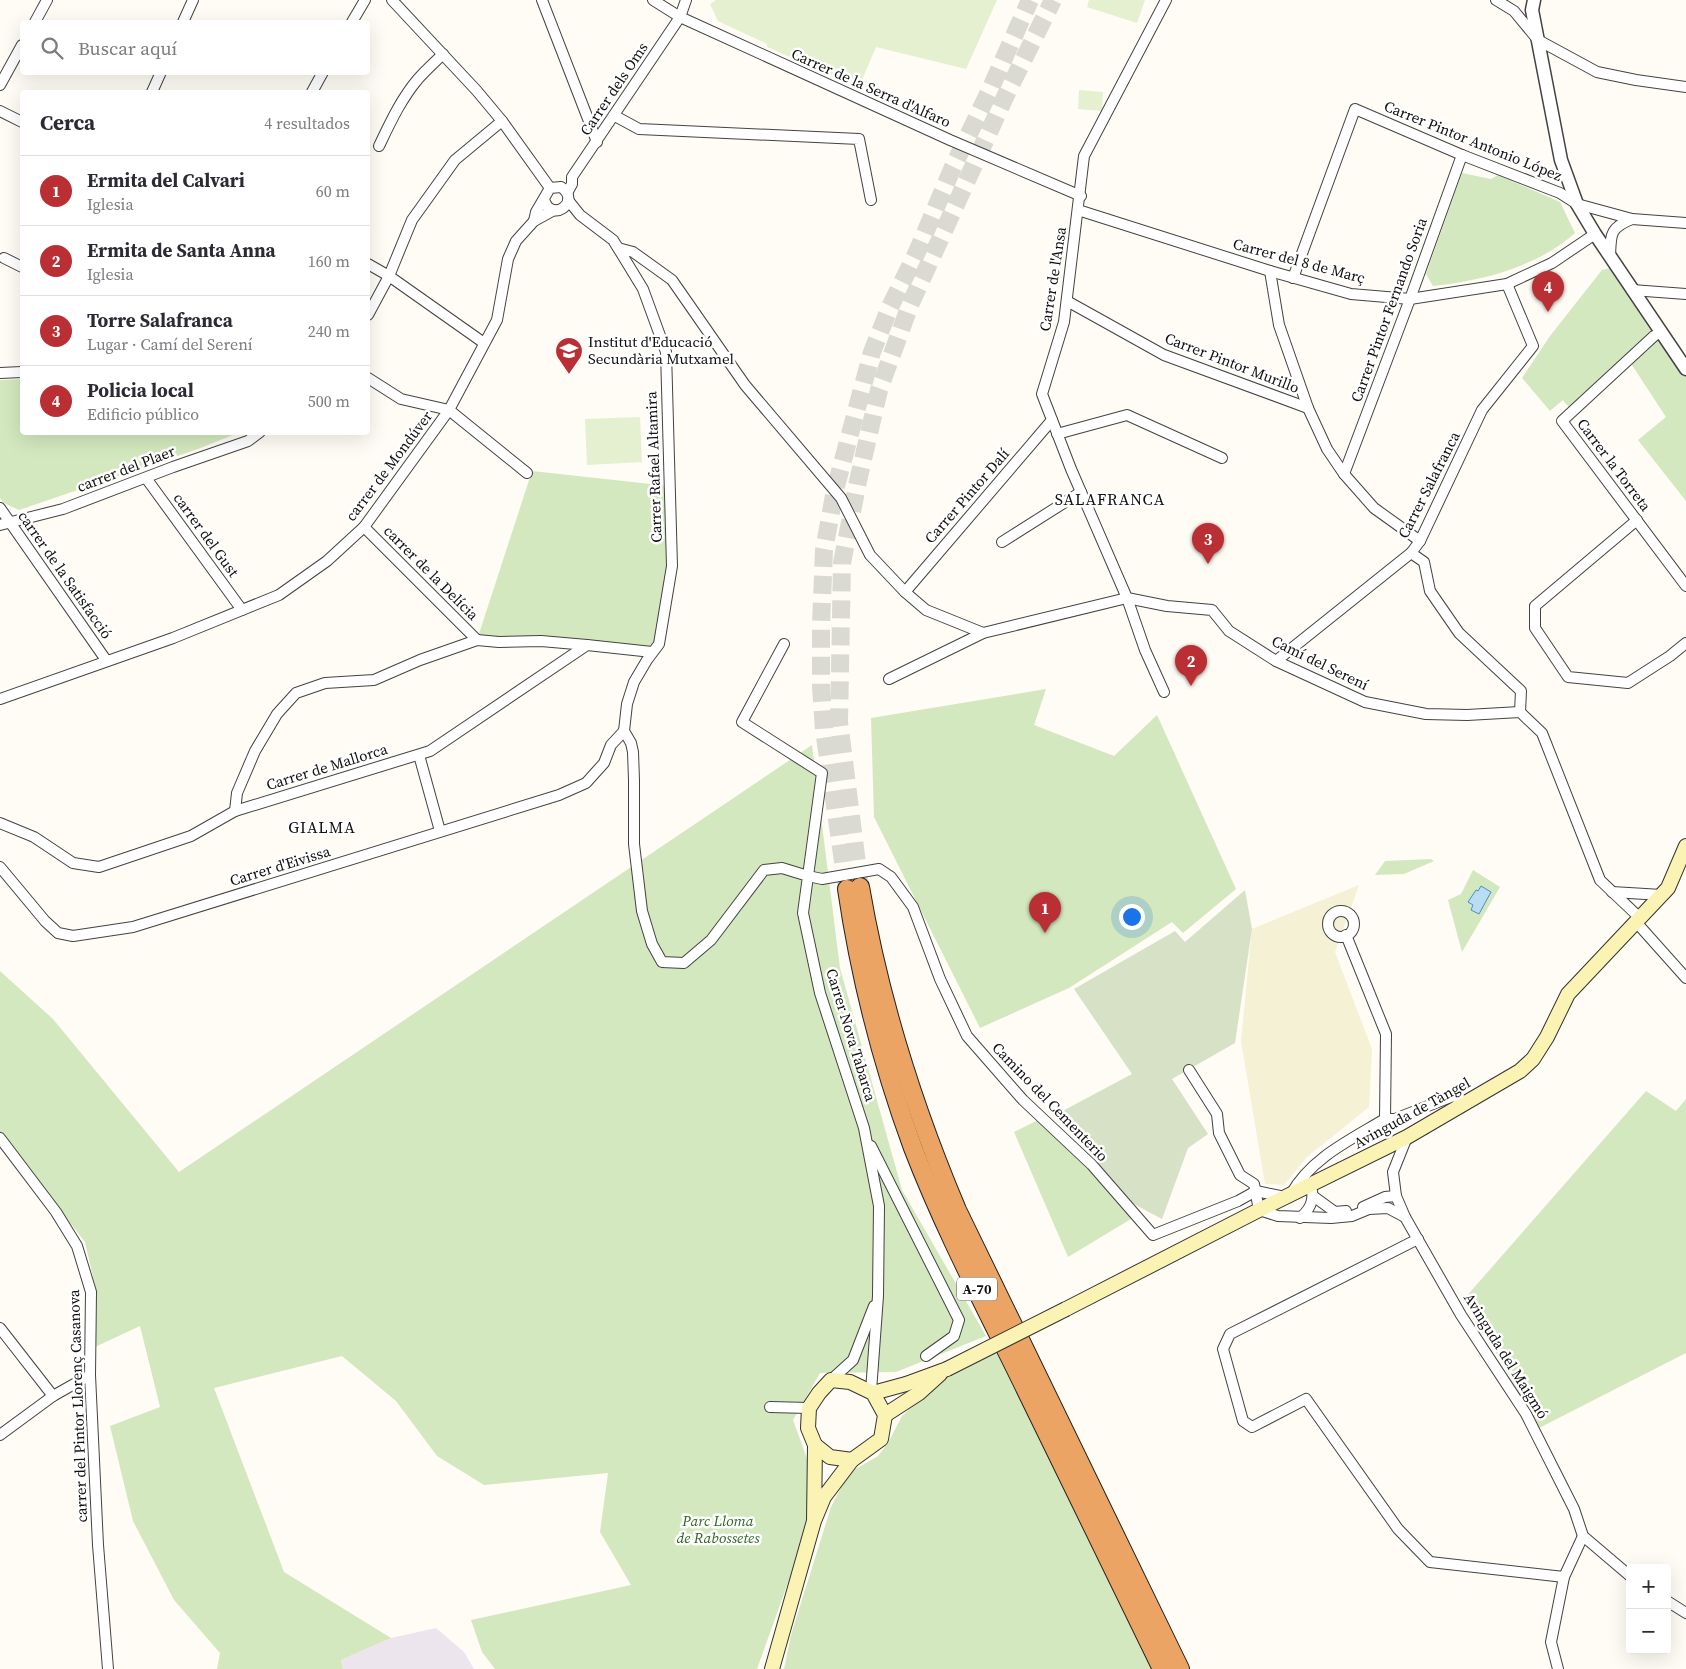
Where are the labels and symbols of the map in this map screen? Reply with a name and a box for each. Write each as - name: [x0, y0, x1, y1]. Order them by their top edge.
- street label: Carrer dels Oms: [575, 38, 653, 139]
- street label: Carrer de la Serra d'Alfaro: [788, 43, 954, 132]
- street label: Carrer Pintor Antonio López: [1381, 95, 1565, 186]
- street label: Carrer Pintor Fernando Soria: [1345, 214, 1432, 405]
- street label: Carrer de l'Ansa: [1034, 225, 1071, 333]
- street label: Carrer del 8 de Març: [1231, 233, 1368, 288]
- pin: 4: [1532, 271, 1564, 312]
- street label: Carrer Pintor Murillo: [1162, 327, 1302, 398]
- place label: Institut d'Educació Secundària Mutxamel: [588, 331, 734, 369]
- school or university icon: Institut d'Educació Secundària Mutxamel: [554, 336, 584, 375]
- street label: Carrer Rafael Altamira: [640, 391, 667, 543]
- street label: carrer de Mondúver: [340, 406, 437, 525]
- street label: Carrer la Torreta: [1573, 414, 1656, 516]
- street label: Carrer Salafranca: [1393, 427, 1465, 542]
- street label: carrer del Plaer: [74, 440, 179, 497]
- street label: Carrer Pintor Dalí: [919, 443, 1014, 548]
- street label: carrer del Gust: [169, 488, 244, 581]
- district label: SALAFRANCA: [1055, 488, 1165, 510]
- street label: carrer de la Satisfacció: [13, 507, 117, 643]
- street label: carrer de la Delícia: [379, 520, 484, 625]
- pin: 3: [1192, 523, 1224, 564]
- street label: Camí del Serení: [1268, 630, 1373, 695]
- pin: 2: [1175, 645, 1207, 686]
- street label: Carrer de Mallorca: [264, 738, 390, 795]
- district label: GIALMA: [288, 816, 356, 838]
- street label: Carrer d'Eivissa: [227, 840, 333, 891]
- pin: 1: [1029, 892, 1061, 933]
- your location: [1119, 904, 1145, 930]
- street label: Carrer Nova Tabarca: [821, 966, 882, 1104]
- street label: Camino del Cementerio: [988, 1037, 1113, 1166]
- street label: Avinguda de Tàngel: [1350, 1072, 1474, 1153]
- road number: A-70: [957, 1278, 997, 1300]
- street label: carrer del Pintor Llorenç Casanova: [63, 1289, 92, 1523]
- street label: Avinguda del Maigmó: [1459, 1289, 1554, 1423]
- park label: Parc Lloma de Rabossetes: [676, 1510, 760, 1548]

